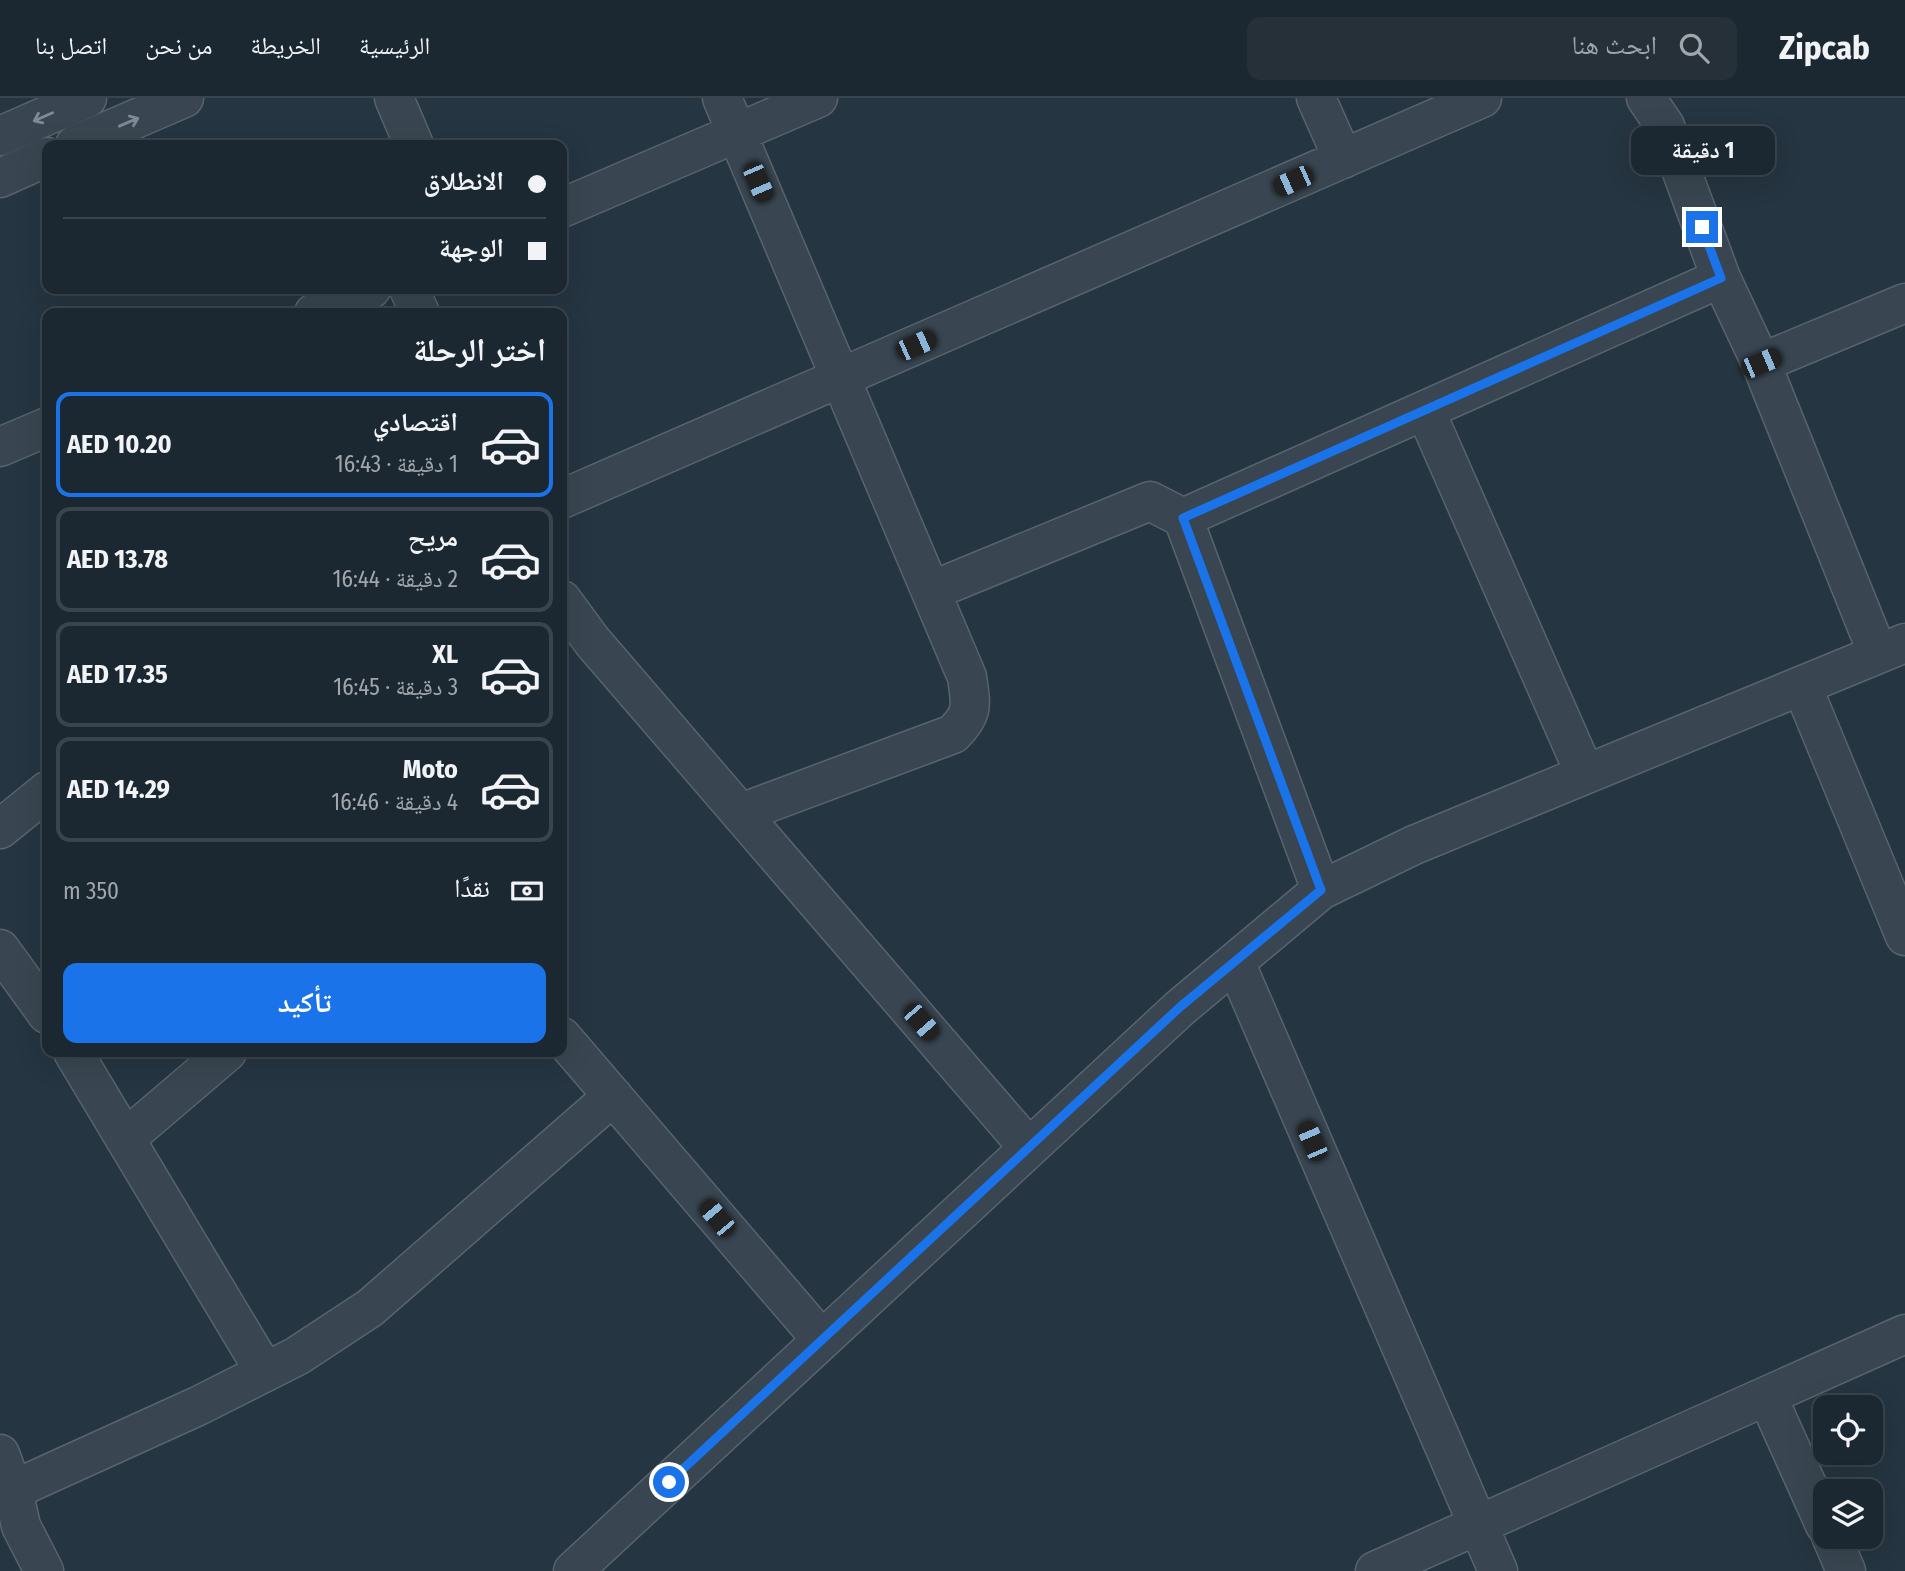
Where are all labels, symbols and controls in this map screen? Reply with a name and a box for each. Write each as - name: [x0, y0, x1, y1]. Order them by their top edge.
- search box: [1247, 17, 1737, 80]
- text: Zipcab: [1779, 28, 1870, 68]
- icon: search: [1675, 29, 1713, 67]
- text: ابحث هنا: [1572, 30, 1657, 61]
- text: اتصل بنا: [35, 32, 107, 60]
- text: من نحن: [145, 32, 212, 60]
- text: الخريطة: [250, 32, 321, 60]
- text: الرئيسية: [359, 32, 430, 60]
- one-way arrow: [33, 111, 55, 124]
- one-way arrow: [118, 115, 139, 128]
- callout: 1 دقيقة: [1630, 125, 1774, 174]
- text: 1 دقيقة: [1672, 136, 1734, 164]
- car: [741, 159, 776, 205]
- car: [1270, 163, 1317, 199]
- text: الانطلاق: [424, 166, 504, 197]
- route end: [1686, 211, 1718, 243]
- text: الوجهة: [439, 233, 504, 264]
- car: [893, 327, 940, 363]
- text: اختر الرحلة: [413, 331, 546, 369]
- car: [1738, 345, 1785, 381]
- text: اقتصادي: [373, 407, 458, 438]
- icon: car: [479, 413, 542, 476]
- text: AED 10.20: [67, 429, 172, 460]
- text: 1 دقيقة · 16:43: [335, 450, 458, 478]
- text: مريح: [408, 522, 458, 553]
- icon: car: [479, 528, 542, 591]
- text: AED 13.78: [67, 544, 168, 575]
- text: 2 دقيقة · 16:44: [333, 565, 458, 593]
- text: XL: [432, 639, 458, 670]
- icon: car: [479, 643, 542, 706]
- text: AED 17.35: [67, 659, 168, 690]
- text: 3 دقيقة · 16:45: [333, 673, 458, 701]
- text: Moto: [403, 754, 458, 785]
- icon: car: [479, 758, 542, 821]
- text: AED 14.29: [67, 774, 170, 805]
- text: 4 دقيقة · 16:46: [331, 788, 458, 816]
- icon: cash: [508, 872, 546, 910]
- text: نقدًا: [454, 873, 490, 904]
- text: 350 m: [63, 877, 119, 905]
- button: تأكيد: [63, 963, 546, 1043]
- car: [900, 999, 943, 1045]
- car: [1295, 1118, 1330, 1164]
- car: [696, 1195, 739, 1241]
- map controls: [1813, 1395, 1883, 1549]
- button: locate: [1813, 1395, 1883, 1465]
- route start: [653, 1466, 685, 1498]
- button: layers: [1813, 1479, 1883, 1549]

